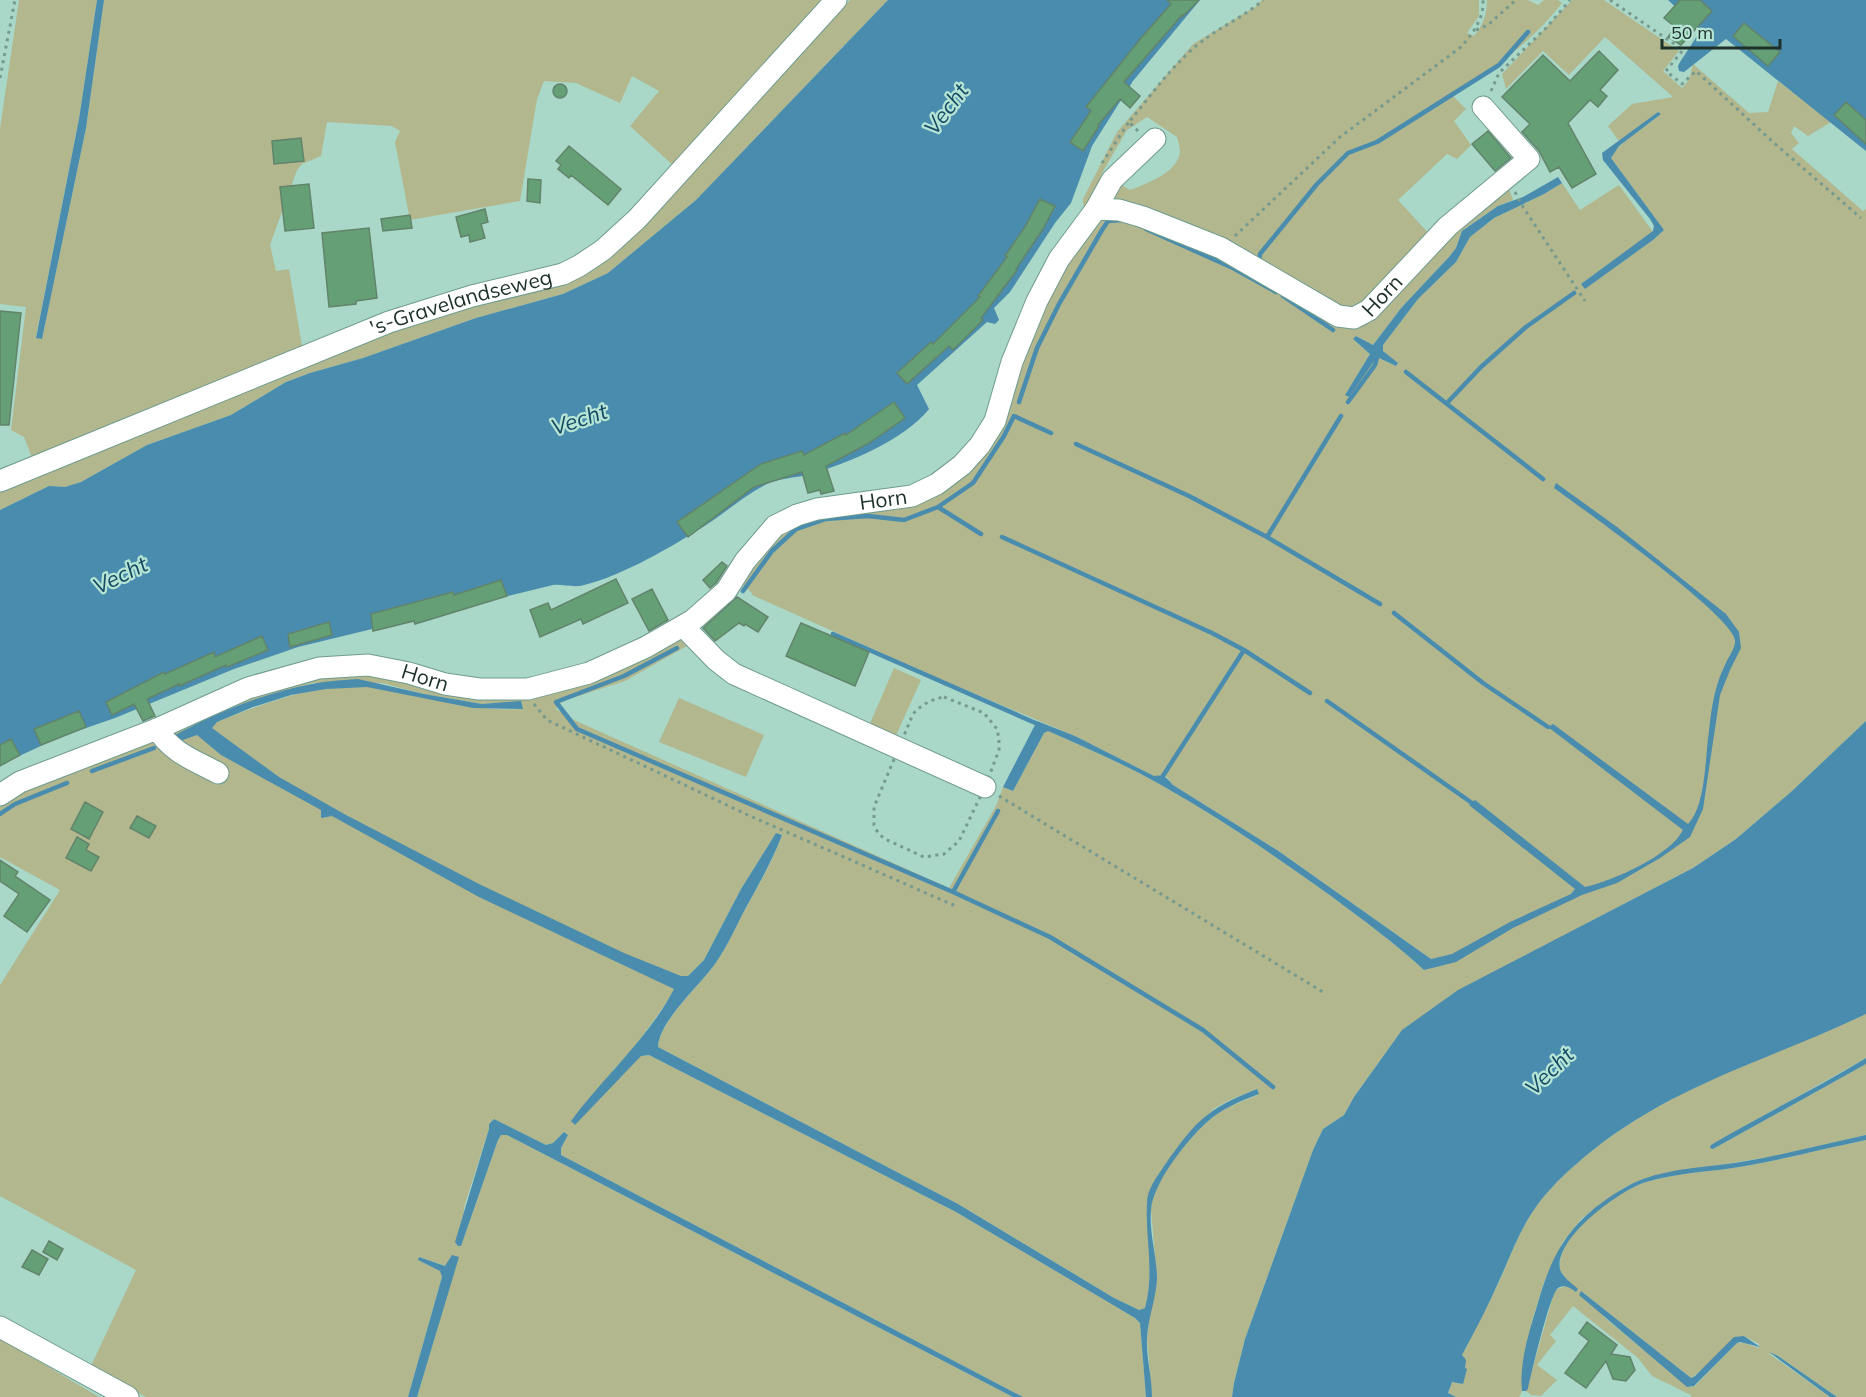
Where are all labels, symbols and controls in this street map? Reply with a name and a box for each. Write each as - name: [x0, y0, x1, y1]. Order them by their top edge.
- scale bar: [1662, 12, 1780, 50]
- text: 50 m: [1671, 21, 1713, 44]
- water label: Vecht: [918, 77, 975, 140]
- street label: 's-Gravelandseweg: [366, 263, 554, 340]
- street label: Horn: [1356, 269, 1408, 321]
- water label: Vecht: [547, 396, 612, 441]
- street label: Horn: [858, 483, 909, 515]
- water label: Vecht: [88, 549, 153, 600]
- street label: Horn: [399, 658, 452, 696]
- water label: Vecht: [1519, 1040, 1580, 1101]

